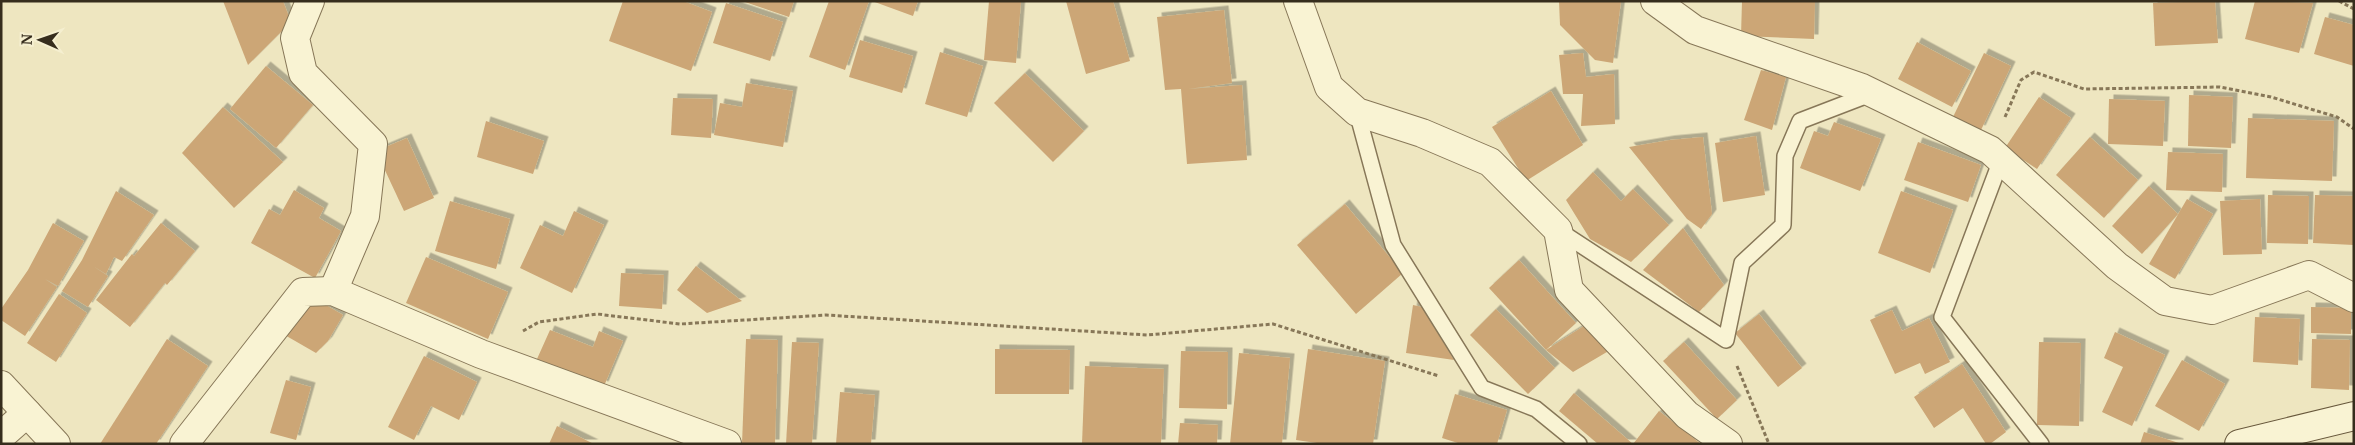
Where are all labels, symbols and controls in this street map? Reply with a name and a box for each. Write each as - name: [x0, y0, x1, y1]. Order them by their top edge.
- north arrow: [15, 15, 65, 65]
- text: N: [18, 34, 36, 45]

